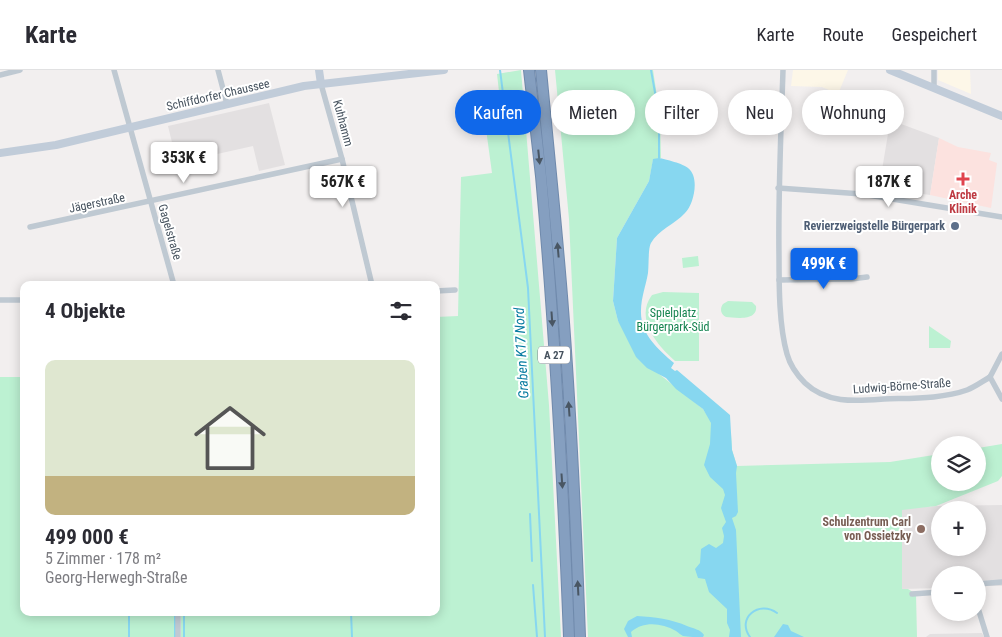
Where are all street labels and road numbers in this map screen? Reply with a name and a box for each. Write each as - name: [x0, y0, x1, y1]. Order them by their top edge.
- street label: Schiffdorfer Chaussee: [165, 76, 271, 114]
- street label: Kuhhamm: [330, 98, 356, 148]
- street label: Jägerstraße: [68, 190, 127, 216]
- street label: Gagelstraße: [155, 203, 185, 262]
- road number: A 27: [538, 346, 570, 364]
- street label: Ludwig-Börne-Straße: [853, 376, 952, 396]

